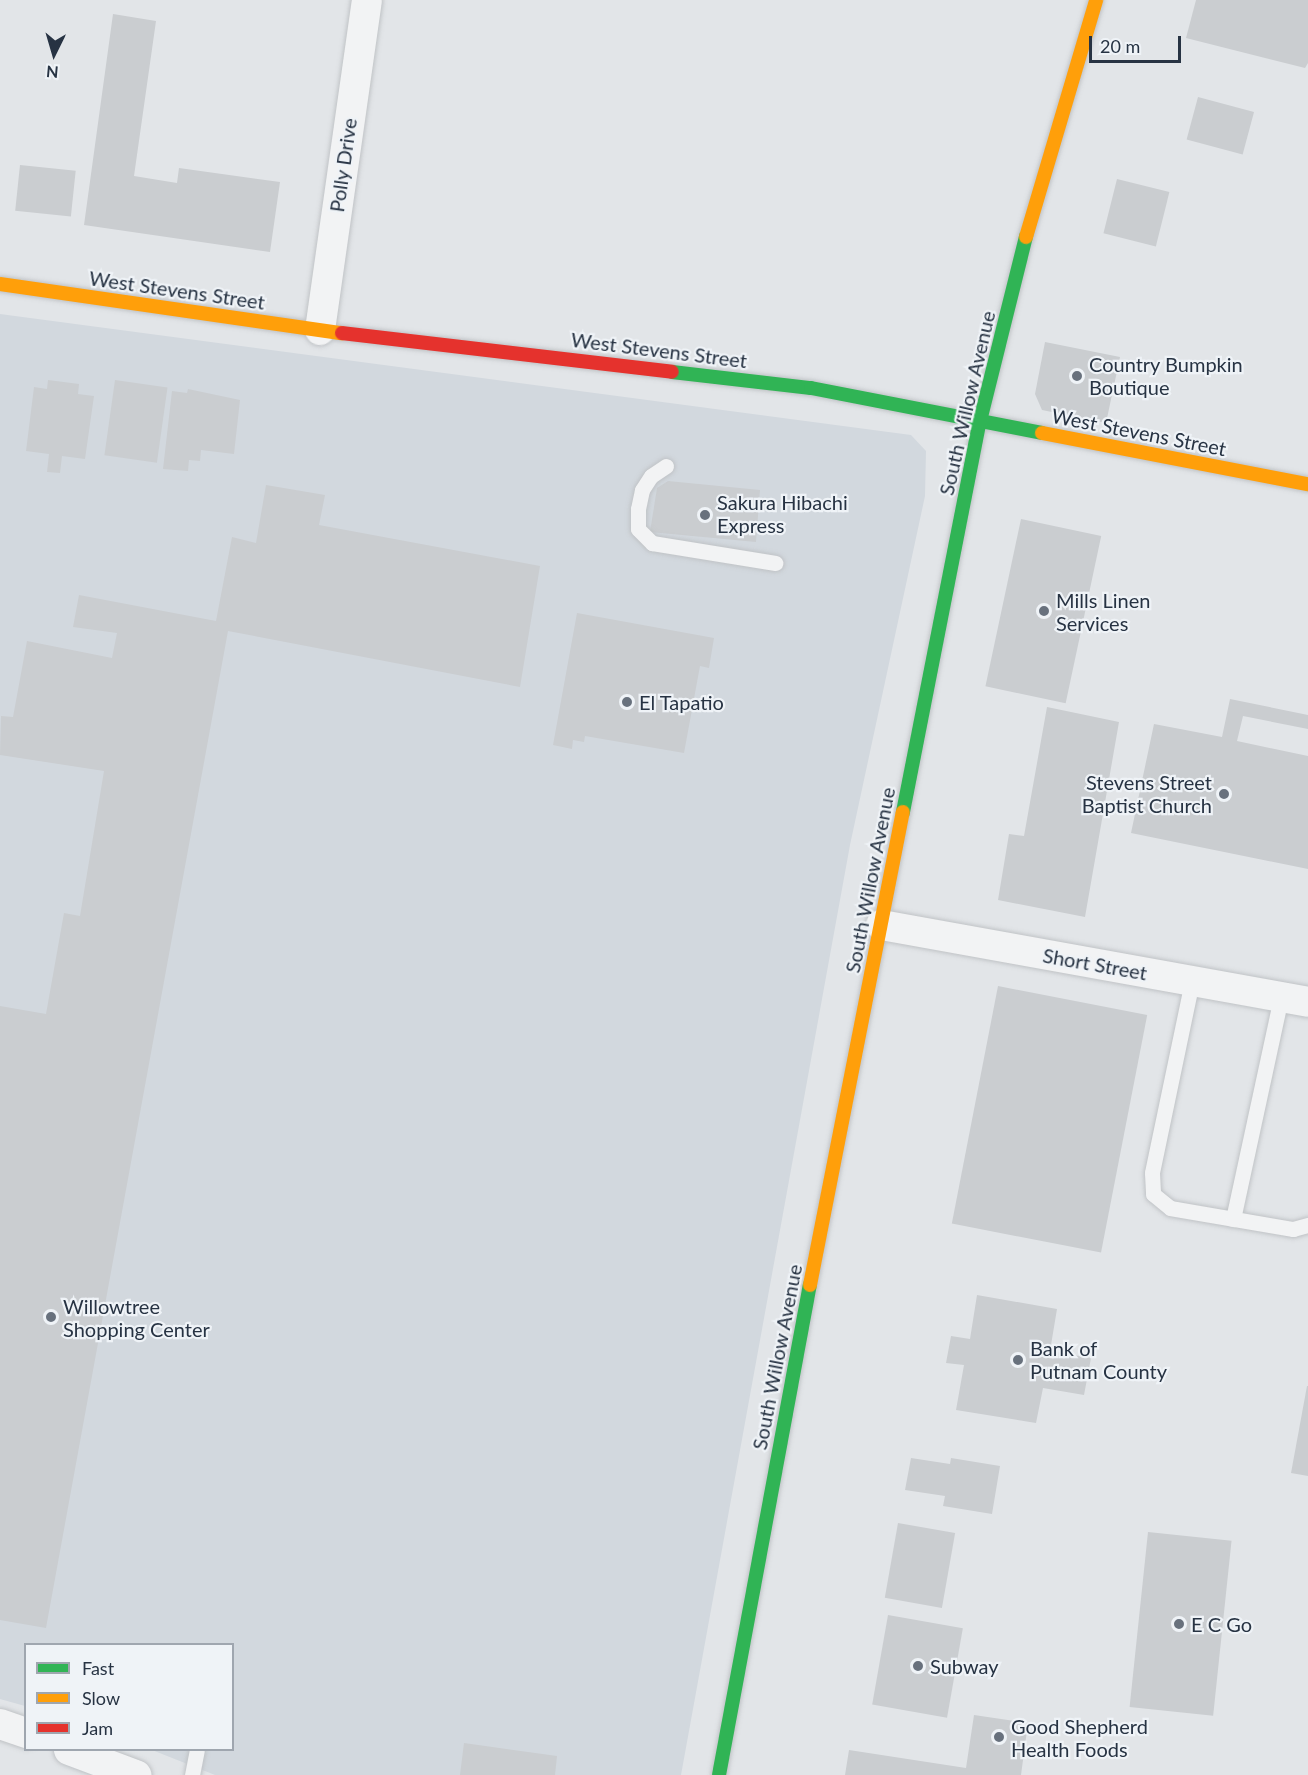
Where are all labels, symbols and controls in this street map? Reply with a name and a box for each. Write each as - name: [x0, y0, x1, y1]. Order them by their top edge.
- north arrow: [24, 24, 84, 84]
- scale bar: [1092, 24, 1184, 62]
- text: 20 m: [1100, 35, 1140, 57]
- text: N: [45, 62, 59, 82]
- street label: Polly Drive: [324, 116, 362, 214]
- street label: West Stevens Street: [88, 266, 266, 314]
- street label: South Willow Avenue: [934, 308, 1000, 498]
- street label: West Stevens Street: [570, 327, 748, 373]
- place label: Country Bumpkin Boutique: [1089, 352, 1243, 399]
- marker: Country Bumpkin Boutique: [1070, 369, 1084, 383]
- street label: West Stevens Street: [1050, 403, 1228, 461]
- place label: Sakura Hibachi Express: [717, 491, 848, 538]
- marker: Sakura Hibachi Express: [698, 508, 712, 522]
- place label: Mills Linen Services: [1056, 588, 1150, 635]
- marker: Mills Linen Services: [1037, 604, 1051, 618]
- place label: El Tapatio: [639, 690, 724, 714]
- marker: El Tapatio: [620, 695, 634, 709]
- place label: Stevens Street Baptist Church: [1082, 771, 1212, 818]
- street label: South Willow Avenue: [840, 785, 900, 975]
- marker: Stevens Street Baptist Church: [1217, 787, 1231, 801]
- street label: Short Street: [1041, 943, 1149, 985]
- street label: South Willow Avenue: [747, 1262, 807, 1452]
- place label: Willowtree Shopping Center: [63, 1294, 210, 1341]
- marker: Willowtree Shopping Center: [44, 1310, 58, 1324]
- place label: Bank of Putnam County: [1030, 1336, 1167, 1383]
- marker: Bank of Putnam County: [1011, 1353, 1025, 1367]
- place label: E C Go: [1191, 1612, 1252, 1636]
- marker: E C Go: [1172, 1617, 1186, 1631]
- legend: [24, 1643, 234, 1751]
- place label: Subway: [930, 1654, 998, 1678]
- text: Fast: [82, 1657, 114, 1679]
- marker: Subway: [911, 1659, 925, 1673]
- text: Slow: [82, 1687, 120, 1709]
- place label: Good Shepherd Health Foods: [1011, 1714, 1148, 1761]
- text: Jam: [82, 1717, 113, 1739]
- marker: Good Shepherd Health Foods: [992, 1730, 1006, 1744]

